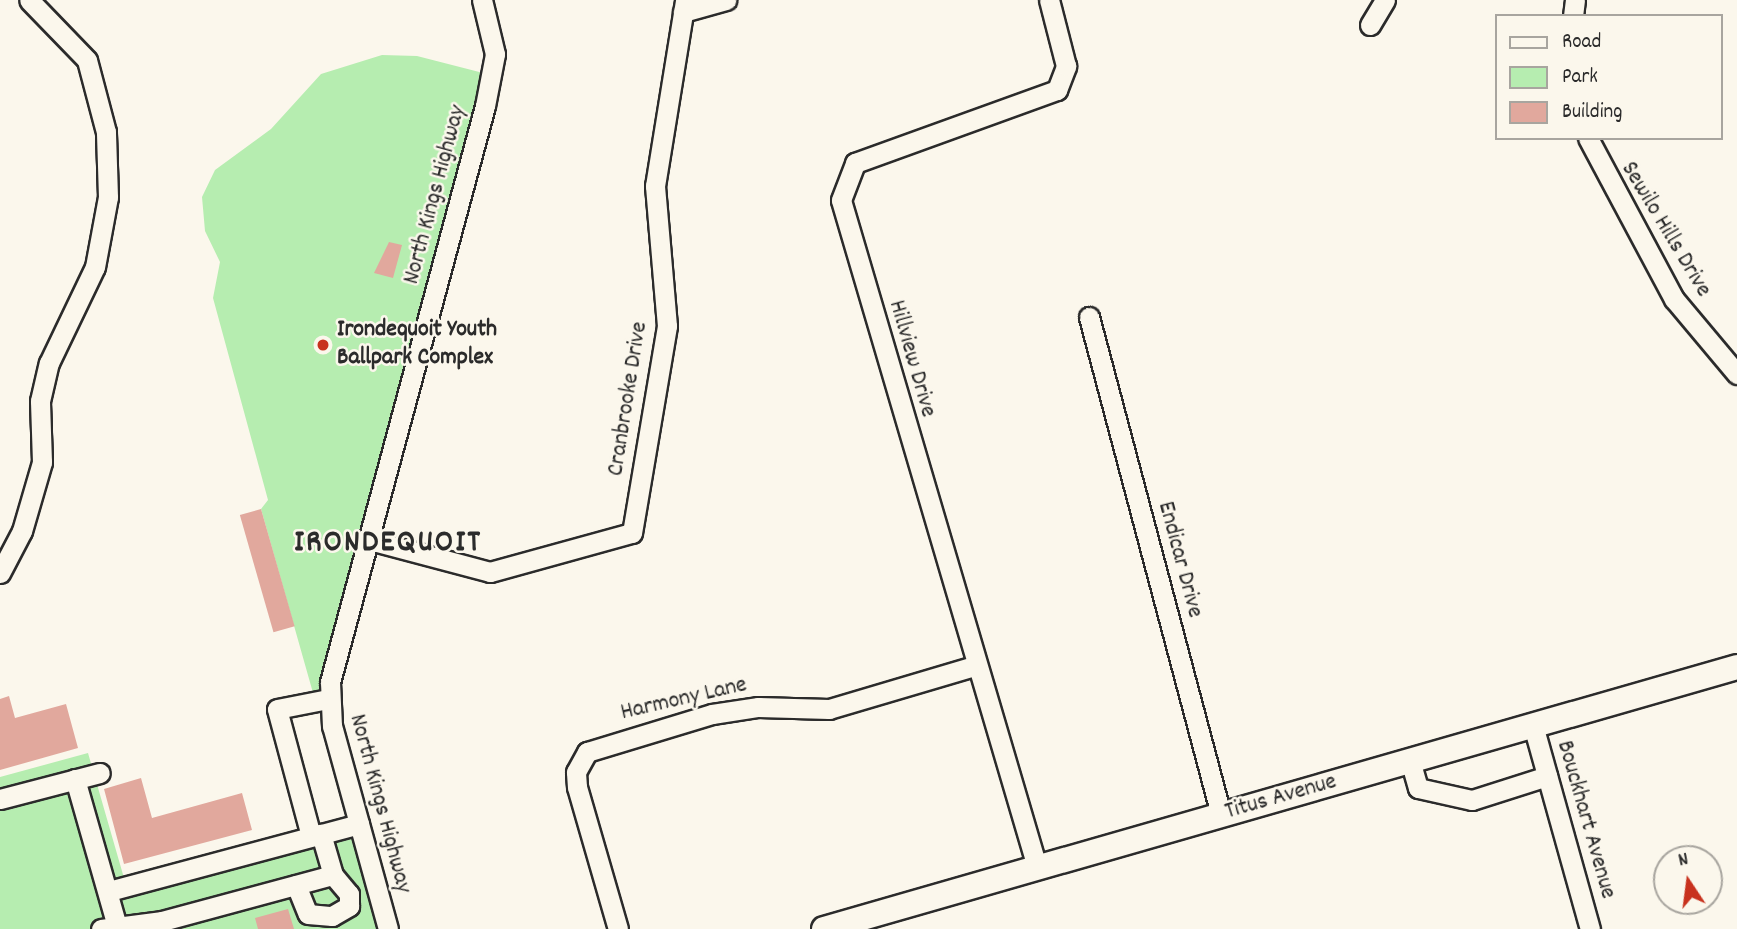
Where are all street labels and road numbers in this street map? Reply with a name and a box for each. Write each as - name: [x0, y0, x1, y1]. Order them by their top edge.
- street label: North Kings Highway: [398, 102, 474, 288]
- street label: Sewilo Hills Drive: [1613, 157, 1717, 303]
- street label: Hillview Drive: [881, 297, 941, 421]
- street label: Cranbrooke Drive: [603, 320, 655, 478]
- street label: Endicar Drive: [1150, 499, 1208, 621]
- street label: Harmony Lane: [618, 672, 750, 728]
- street label: North Kings Highway: [341, 711, 417, 897]
- street label: Bouckhart Avenue: [1549, 738, 1621, 902]
- street label: Titus Avenue: [1222, 768, 1340, 828]

